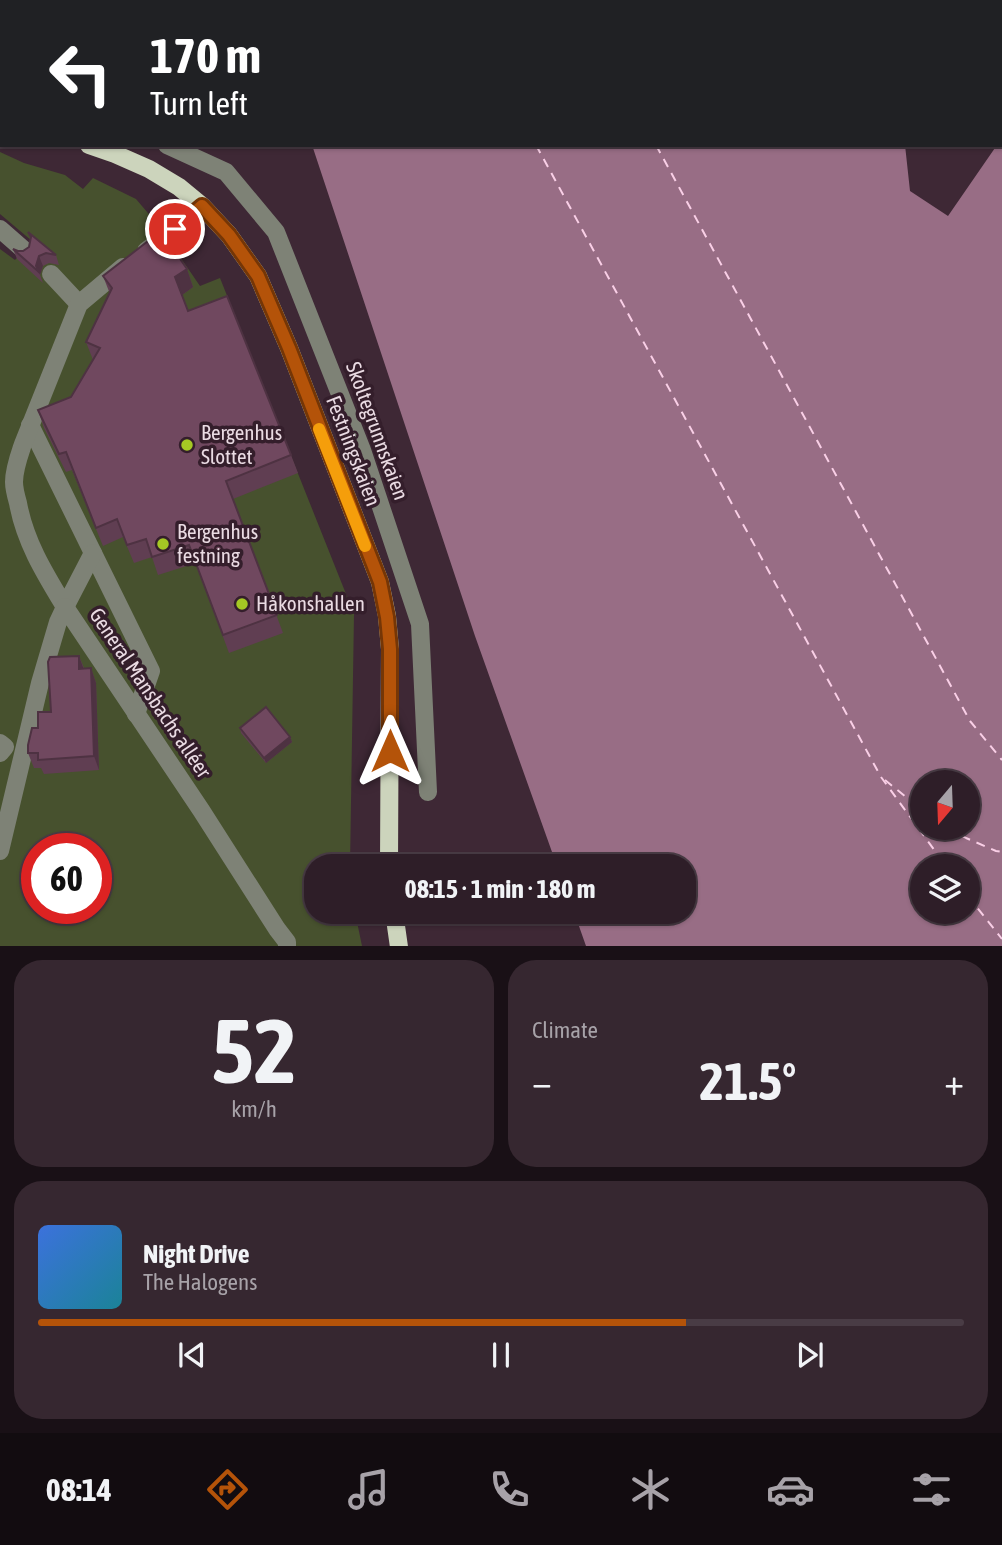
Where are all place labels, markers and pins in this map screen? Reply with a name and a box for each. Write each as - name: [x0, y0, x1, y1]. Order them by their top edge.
- pin: [145, 199, 205, 259]
- place label: Bergenhus Slottet: [201, 420, 282, 468]
- marker: Bergenhus Slottet: [179, 437, 195, 453]
- place label: Bergenhus festning: [177, 519, 258, 567]
- marker: Bergenhus festning: [155, 536, 171, 552]
- place label: Håkonshallen: [256, 591, 365, 615]
- marker: Håkonshallen: [234, 596, 250, 612]

